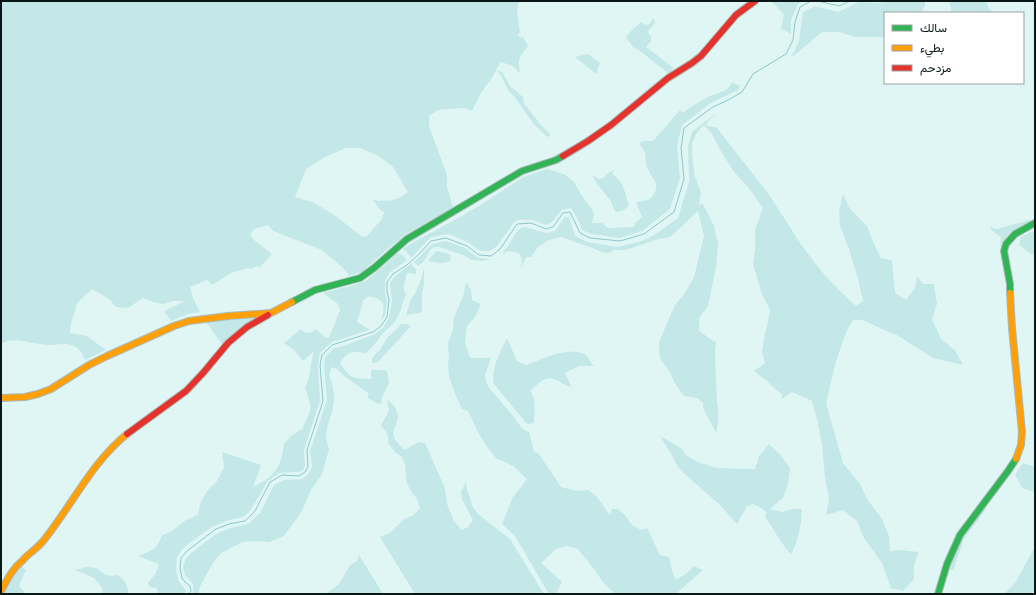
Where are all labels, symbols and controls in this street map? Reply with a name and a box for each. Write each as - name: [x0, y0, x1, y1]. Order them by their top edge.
- legend: [884, 12, 1024, 84]
- text: سالك: [920, 21, 947, 35]
- text: بطيء: [920, 41, 944, 58]
- text: مزدحم: [920, 61, 951, 76]

